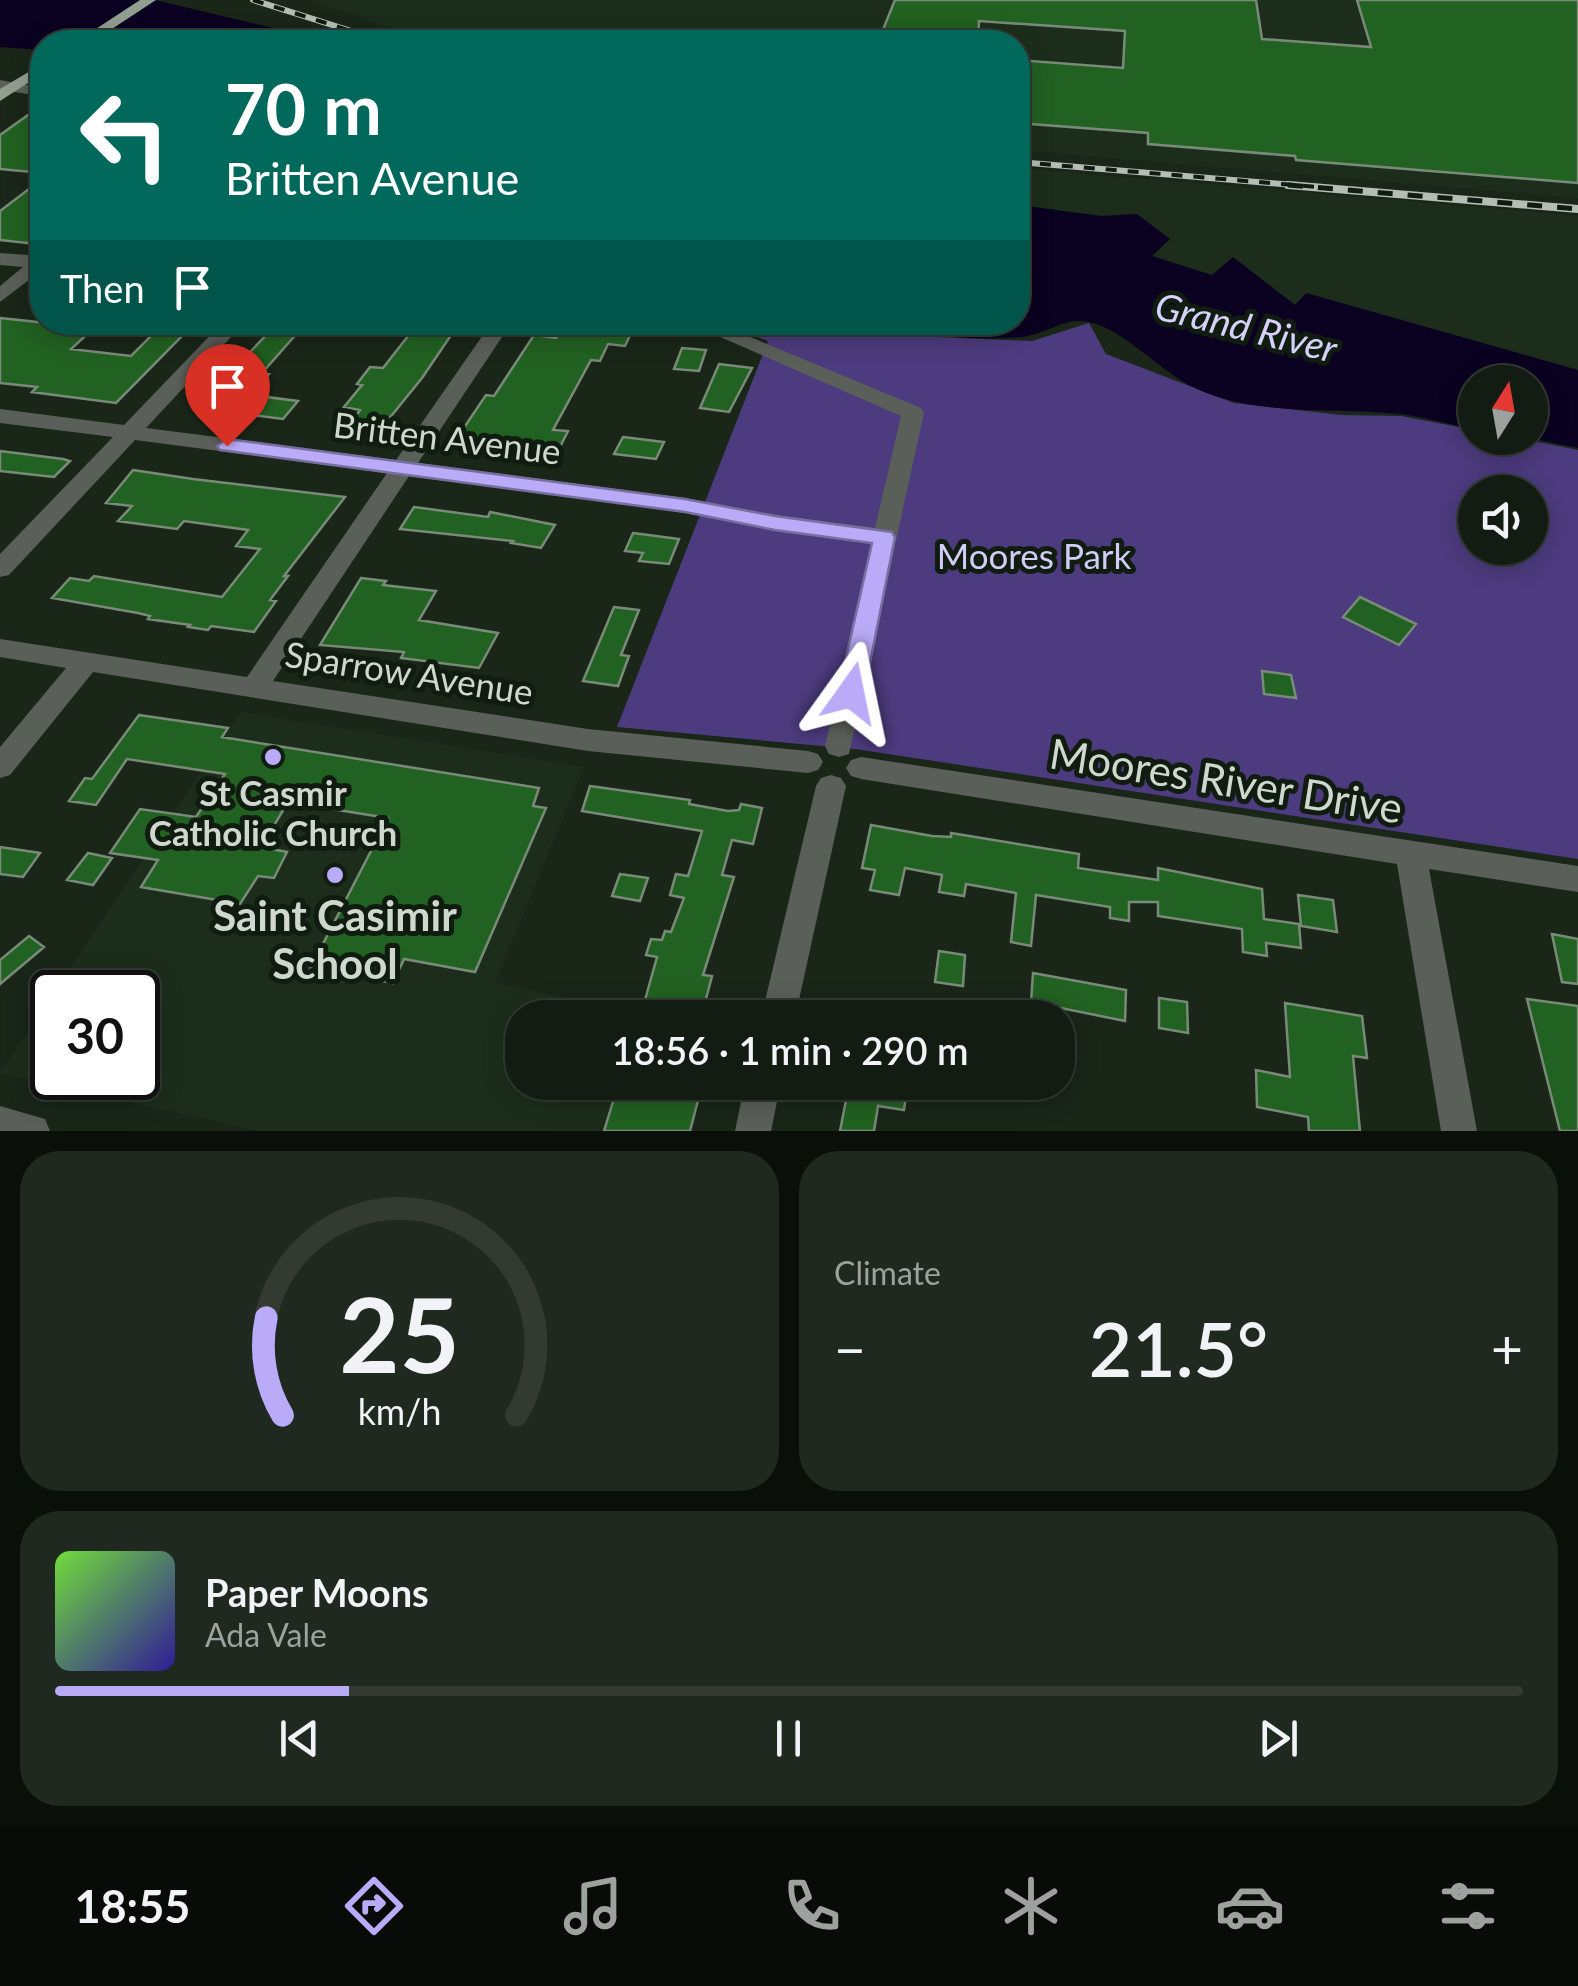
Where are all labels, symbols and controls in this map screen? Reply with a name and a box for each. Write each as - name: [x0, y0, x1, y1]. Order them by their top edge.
- text: 70 m: [225, 66, 382, 150]
- icon: left: [60, 70, 190, 200]
- text: Britten Avenue: [225, 151, 519, 205]
- icon: arrive: [165, 260, 220, 315]
- text: Then: [60, 265, 145, 311]
- water label: Grand River: [1151, 281, 1343, 371]
- pin: [185, 344, 270, 447]
- icon: arrive: [200, 359, 255, 414]
- north arrow: [1458, 365, 1548, 455]
- map controls: [1458, 365, 1548, 565]
- street label: Britten Avenue: [331, 402, 563, 472]
- button: sound: [1458, 475, 1548, 565]
- park label: Moores Park: [937, 534, 1132, 576]
- street label: Sparrow Avenue: [282, 632, 536, 712]
- position arrow: [799, 641, 903, 745]
- street label: Moores River Drive: [1046, 727, 1406, 833]
- marker: St Casmir Catholic Church: [262, 746, 284, 768]
- place label: St Casmir Catholic Church: [149, 771, 397, 853]
- marker: Saint Casimir School: [324, 864, 346, 886]
- place label: Saint Casimir School: [213, 890, 457, 988]
- speed limit sign: 30: [30, 970, 160, 1100]
- text: 18:56 · 1 min · 290 m: [612, 1027, 968, 1073]
- text: Climate: [834, 1253, 941, 1292]
- text: 25: [339, 1270, 460, 1395]
- text: 21.5°: [1089, 1303, 1268, 1393]
- text: −: [834, 1315, 866, 1381]
- text: +: [1491, 1315, 1523, 1381]
- text: km/h: [358, 1390, 441, 1433]
- text: Paper Moons: [205, 1569, 429, 1615]
- text: Ada Vale: [205, 1615, 327, 1654]
- icon: previous: [272, 1711, 327, 1766]
- icon: pause: [761, 1711, 816, 1766]
- icon: next: [1251, 1711, 1306, 1766]
- icon: directions: [339, 1871, 409, 1941]
- icon: music: [558, 1871, 628, 1941]
- icon: phone: [777, 1871, 847, 1941]
- icon: climate: [996, 1871, 1066, 1941]
- icon: car: [1215, 1871, 1285, 1941]
- icon: filters: [1433, 1871, 1503, 1941]
- text: 18:55: [74, 1879, 190, 1933]

